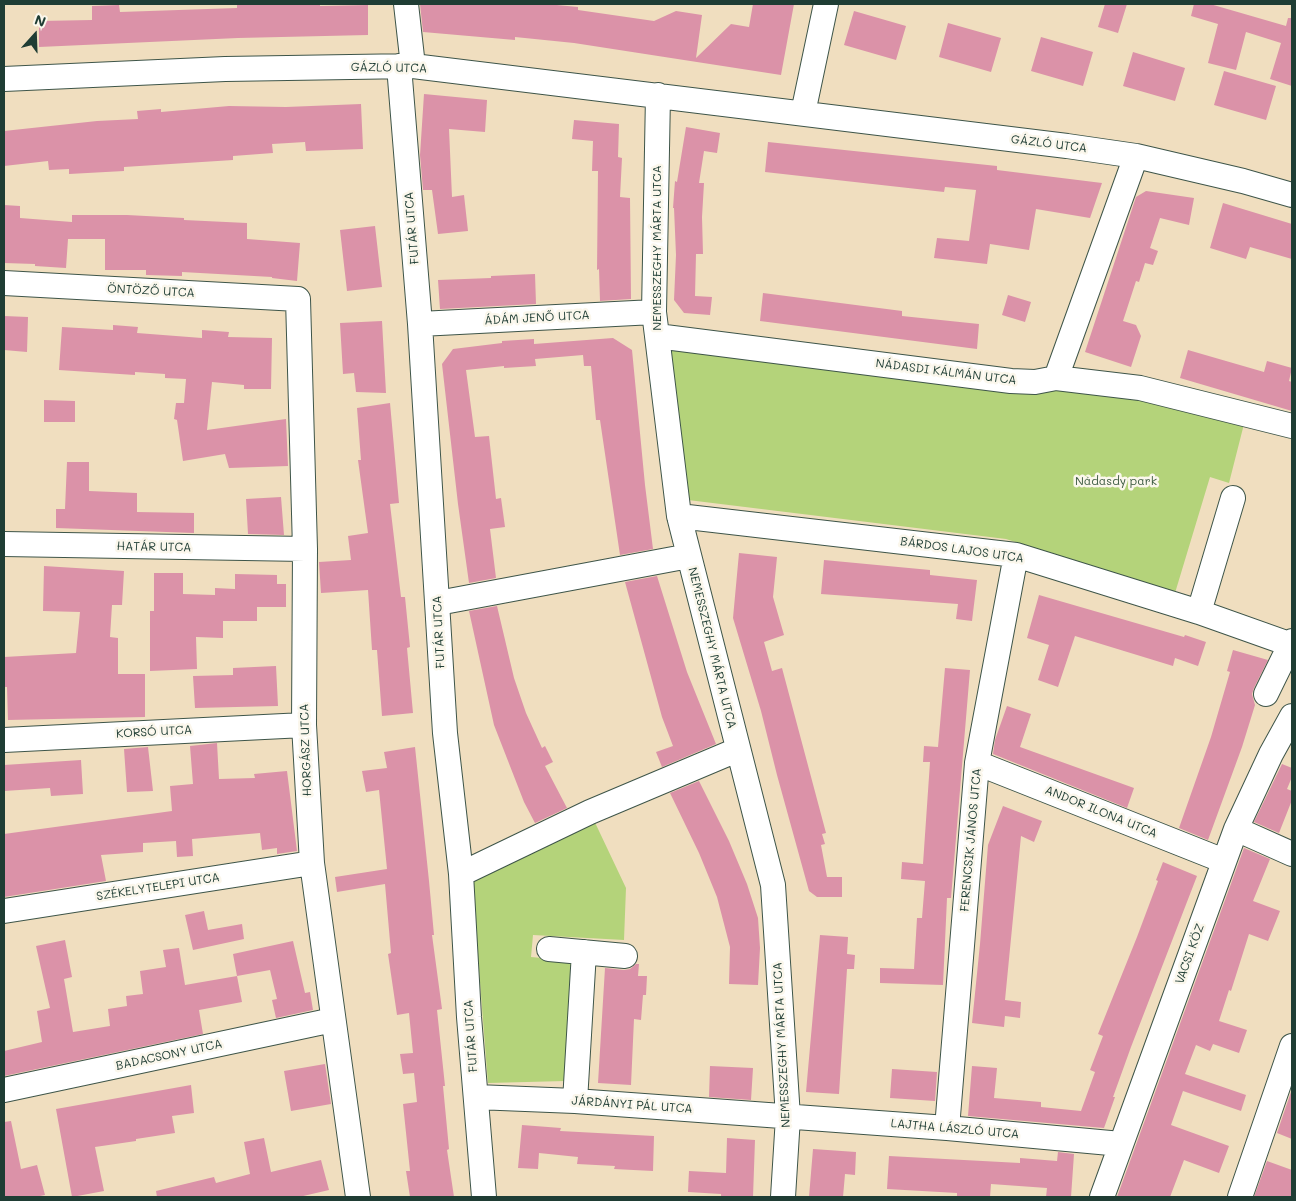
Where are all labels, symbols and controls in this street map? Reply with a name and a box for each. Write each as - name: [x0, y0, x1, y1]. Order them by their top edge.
- north arrow: [10, 10, 60, 60]
- text: N: [32, 10, 49, 31]
- street label: GÁZLÓ UTCA: [351, 60, 427, 76]
- street label: GÁZLÓ UTCA: [1010, 132, 1088, 156]
- street label: NEMESSZEGHY MÁRTA UTCA: [650, 165, 664, 331]
- street label: FUTÁR UTCA: [402, 191, 422, 265]
- street label: ÖNTÖZŐ UTCA: [107, 282, 195, 300]
- street label: ÁDÁM JENŐ UTCA: [484, 308, 590, 328]
- street label: NÁDASDI KÁLMÁN UTCA: [875, 356, 1017, 388]
- park label: Nádasdy park: [1075, 474, 1157, 488]
- street label: BÁRDOS LAJOS UTCA: [899, 534, 1025, 566]
- street label: HATÁR UTCA: [116, 539, 192, 555]
- street label: NEMESSZEGHY MÁRTA UTCA: [685, 566, 739, 730]
- street label: FUTÁR UTCA: [430, 595, 448, 669]
- street label: HORGÁSZ UTCA: [297, 703, 315, 797]
- street label: KORSÓ UTCA: [116, 723, 192, 741]
- street label: FERENCSIK JÁNOS UTCA: [958, 768, 984, 912]
- street label: ANDOR ILONA UTCA: [1043, 783, 1159, 841]
- street label: SZÉKELYTELEPI UTCA: [95, 870, 221, 904]
- street label: VACSI KÖZ: [1172, 922, 1208, 986]
- street label: NEMESSZEGHY MÁRTA UTCA: [770, 962, 794, 1128]
- street label: FUTÁR UTCA: [461, 999, 481, 1073]
- street label: BADACSONY UTCA: [114, 1037, 224, 1073]
- street label: JÁRDÁNYI PÁL UTCA: [571, 1094, 693, 1116]
- street label: LAJTHA LÁSZLÓ UTCA: [890, 1116, 1020, 1142]

